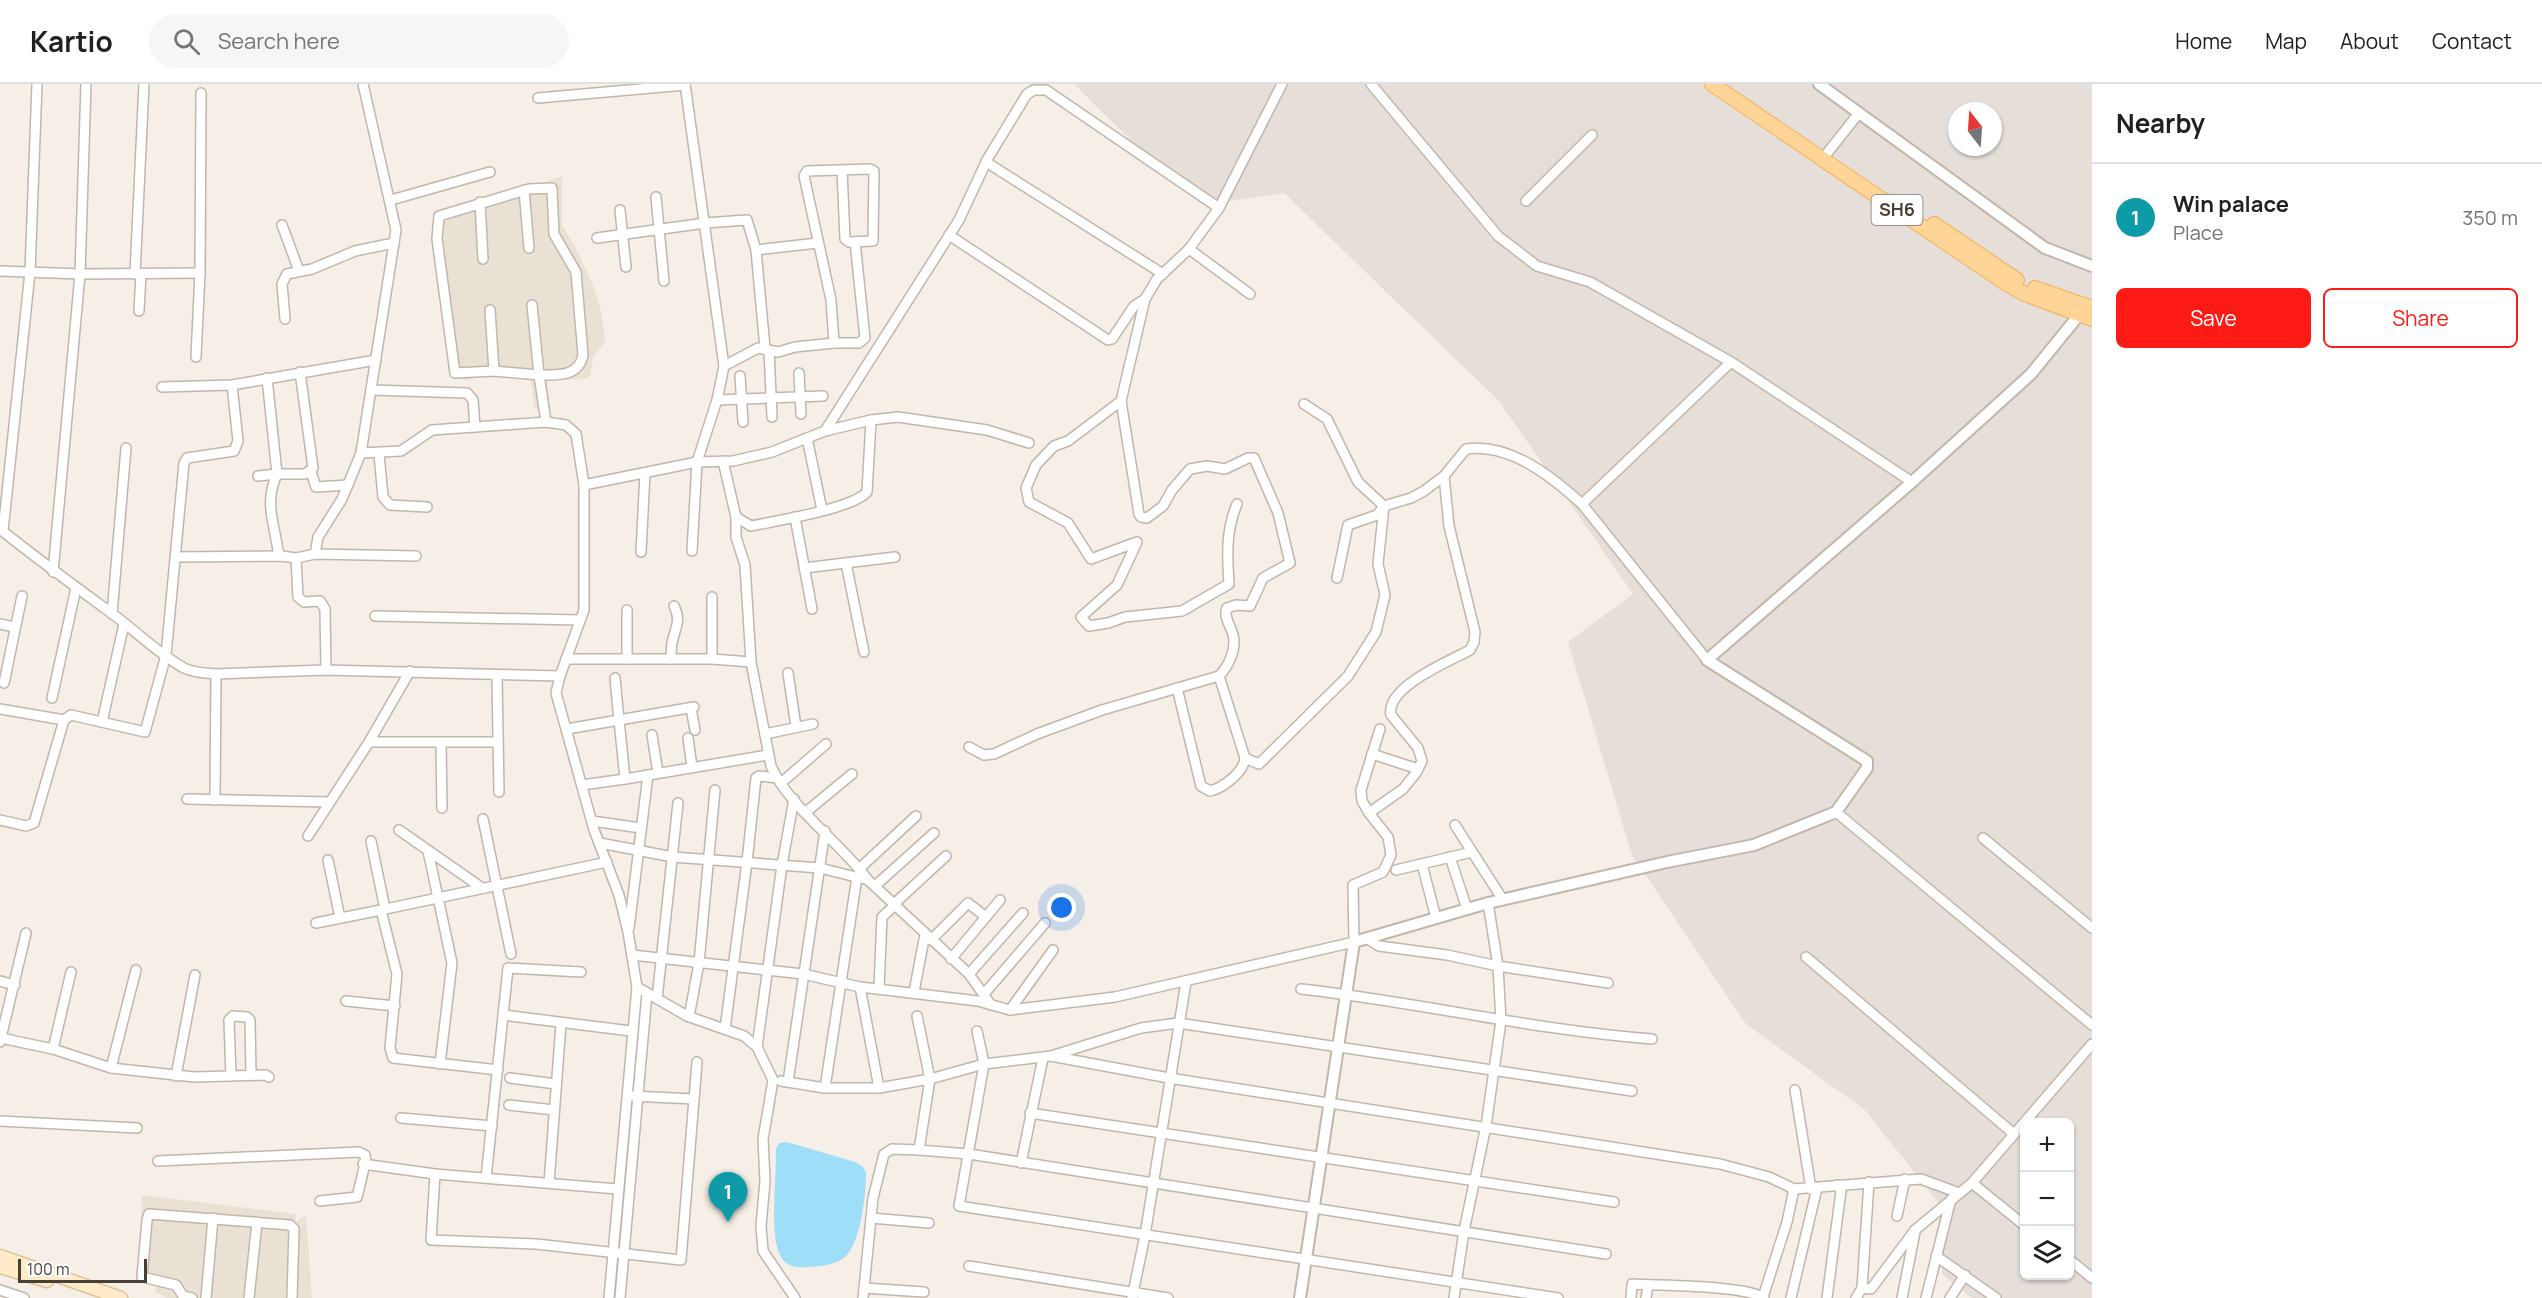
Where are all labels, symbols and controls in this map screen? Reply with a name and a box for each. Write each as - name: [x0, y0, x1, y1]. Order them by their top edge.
- search box: [149, 14, 569, 68]
- text: Kartio: [30, 22, 113, 60]
- icon: search: [170, 25, 203, 58]
- text: Search here: [218, 26, 340, 56]
- text: Home: [2175, 27, 2232, 55]
- text: Map: [2265, 27, 2307, 55]
- text: About: [2340, 27, 2399, 55]
- text: Contact: [2432, 27, 2512, 55]
- north arrow: [1948, 102, 2002, 156]
- text: Nearby: [2116, 105, 2205, 141]
- text: Win palace: [2173, 189, 2289, 219]
- road number: SH6: [1872, 195, 1922, 225]
- text: 1: [2131, 204, 2140, 231]
- text: 350 m: [2462, 204, 2518, 231]
- text: Place: [2173, 219, 2223, 246]
- button: Save: [2116, 288, 2311, 348]
- button: Share: [2323, 288, 2518, 348]
- your location: [1047, 893, 1076, 922]
- map controls: [2020, 1118, 2074, 1280]
- button: +: [2020, 1118, 2074, 1172]
- pin: 1: [708, 1172, 748, 1222]
- button: −: [2020, 1172, 2074, 1226]
- button: layers: [2020, 1226, 2074, 1280]
- scale bar: [18, 1256, 147, 1284]
- text: 100 m: [27, 1258, 70, 1280]

